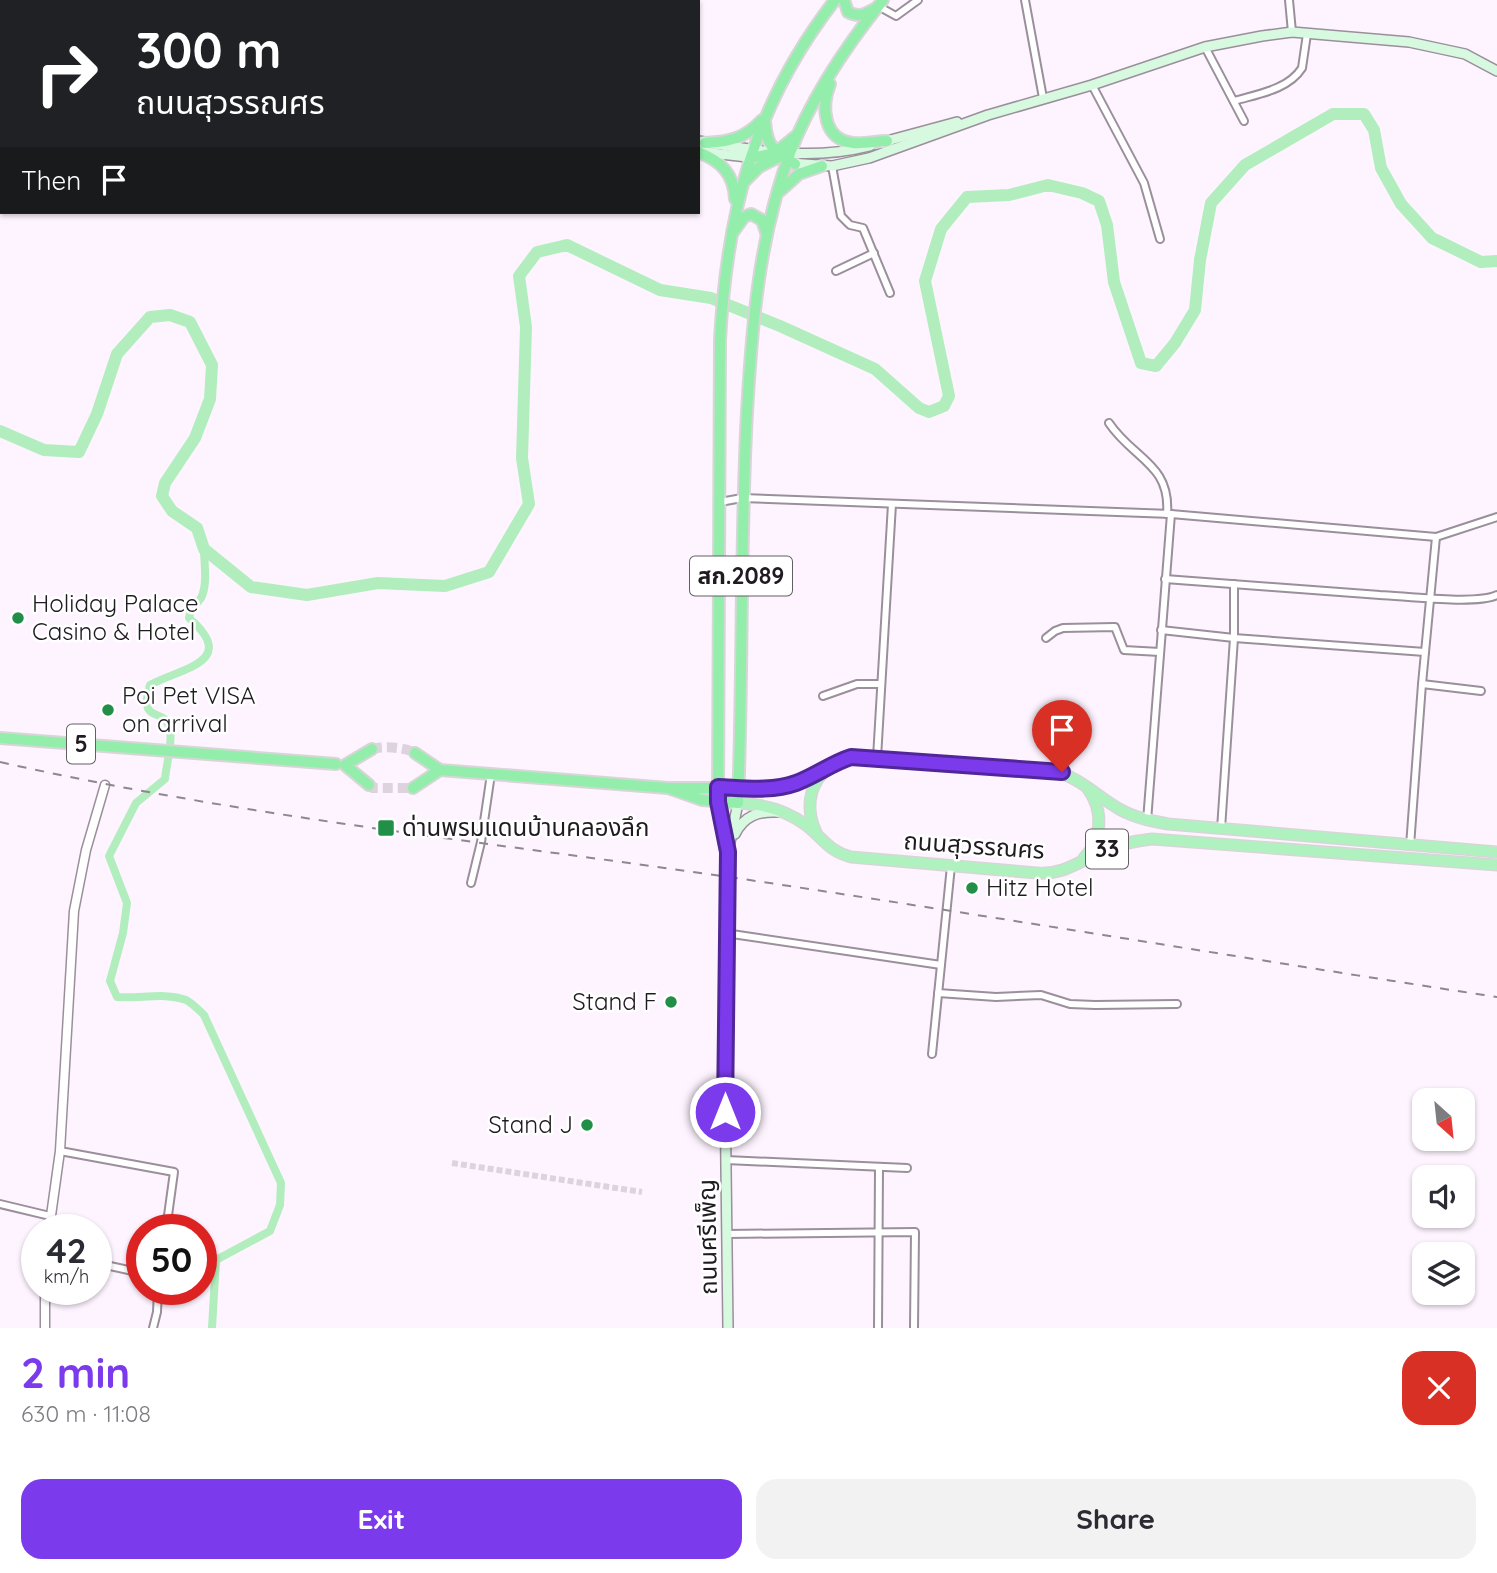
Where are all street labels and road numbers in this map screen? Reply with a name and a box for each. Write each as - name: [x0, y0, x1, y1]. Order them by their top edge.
- road number: สก.2089: [690, 556, 792, 596]
- road number: 5: [67, 724, 95, 764]
- street label: ถนนสุวรรณศร: [902, 825, 1046, 866]
- road number: 33: [1086, 830, 1128, 869]
- street label: ถนนศรีเพ็ญ: [691, 1179, 723, 1295]

